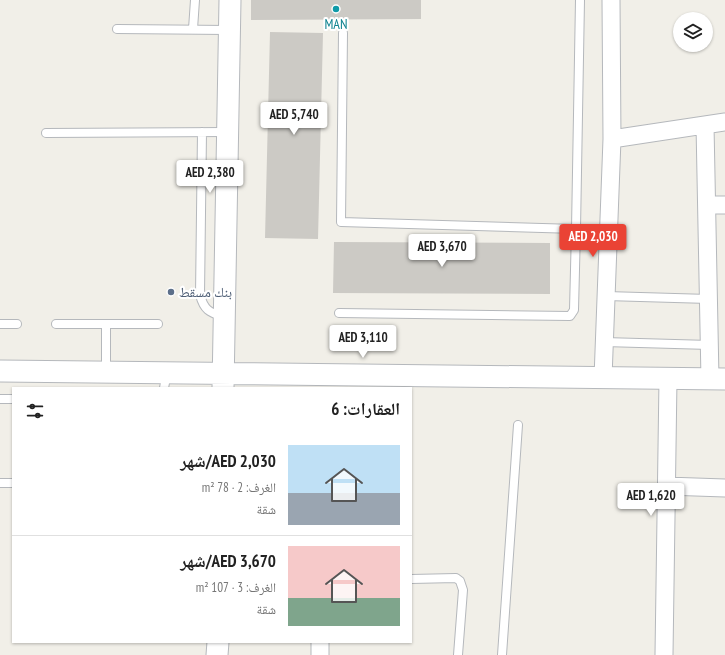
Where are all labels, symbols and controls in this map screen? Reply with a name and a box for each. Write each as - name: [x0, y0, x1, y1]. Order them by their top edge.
- marker: MAN: [331, 4, 341, 14]
- map controls: [673, 12, 713, 52]
- button: layers: [673, 12, 713, 52]
- place label: MAN: [324, 15, 348, 33]
- pin: AED 5,740: [248, 102, 340, 136]
- text: AED 5,740: [269, 106, 319, 123]
- pin: AED 2,380: [164, 160, 256, 194]
- text: AED 2,380: [185, 164, 235, 181]
- pin: AED 2,030: [547, 224, 639, 258]
- text: AED 2,030: [568, 228, 618, 245]
- pin: AED 3,670: [396, 234, 488, 268]
- text: AED 3,670: [417, 238, 467, 255]
- place label: بنك مسقط: [179, 283, 232, 301]
- marker: بنك مسقط: [166, 287, 176, 297]
- pin: AED 3,110: [317, 325, 409, 359]
- text: AED 3,110: [338, 329, 388, 346]
- text: العقارات: 6: [331, 398, 400, 420]
- icon: filters: [24, 400, 46, 422]
- text: AED 2,030/شهر: [180, 450, 276, 472]
- icon: home: [320, 461, 368, 509]
- text: الغرف: 2 · 78 m²: [202, 479, 276, 496]
- pin: AED 1,620: [605, 483, 697, 517]
- text: AED 1,620: [626, 487, 676, 504]
- text: شقة: [257, 501, 276, 518]
- text: AED 3,670/شهر: [180, 550, 276, 572]
- icon: home: [320, 562, 368, 610]
- text: الغرف: 3 · 107 m²: [196, 579, 276, 596]
- text: شقة: [257, 601, 276, 618]

